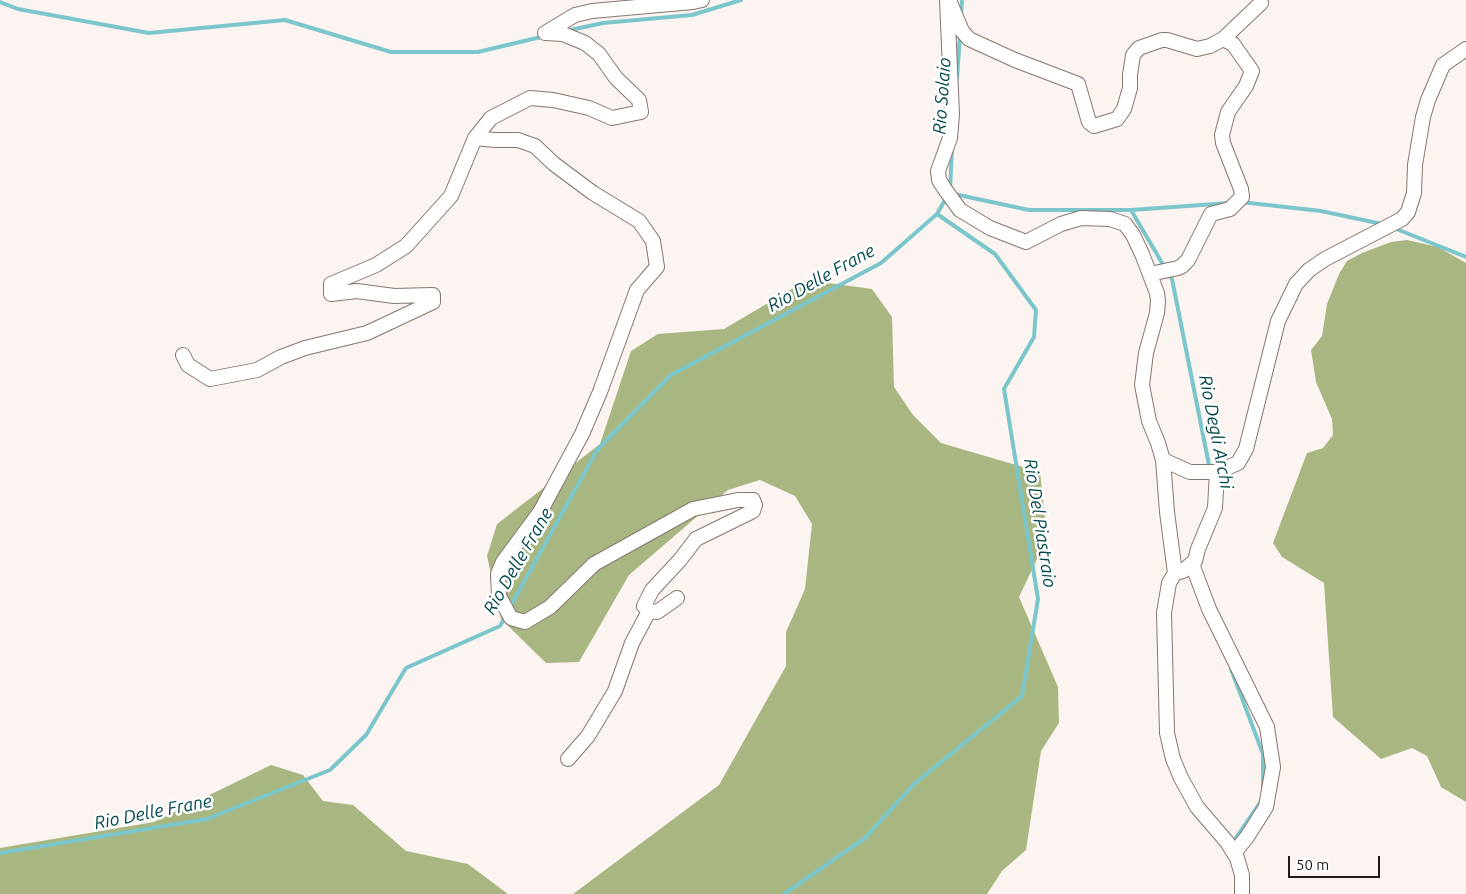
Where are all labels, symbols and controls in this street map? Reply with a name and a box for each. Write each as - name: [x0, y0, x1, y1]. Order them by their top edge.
- water label: Rio Solaio: [929, 57, 955, 135]
- water label: Rio Delle Frane: [764, 240, 878, 316]
- water label: Rio Degli Archi: [1194, 373, 1238, 491]
- water label: Rio Del Piastraio: [1019, 457, 1061, 589]
- water label: Rio Delle Frane: [479, 504, 557, 618]
- water label: Rio Delle Frane: [92, 790, 214, 834]
- scale bar: [1291, 846, 1384, 878]
- text: 50 m: [1296, 856, 1329, 873]

